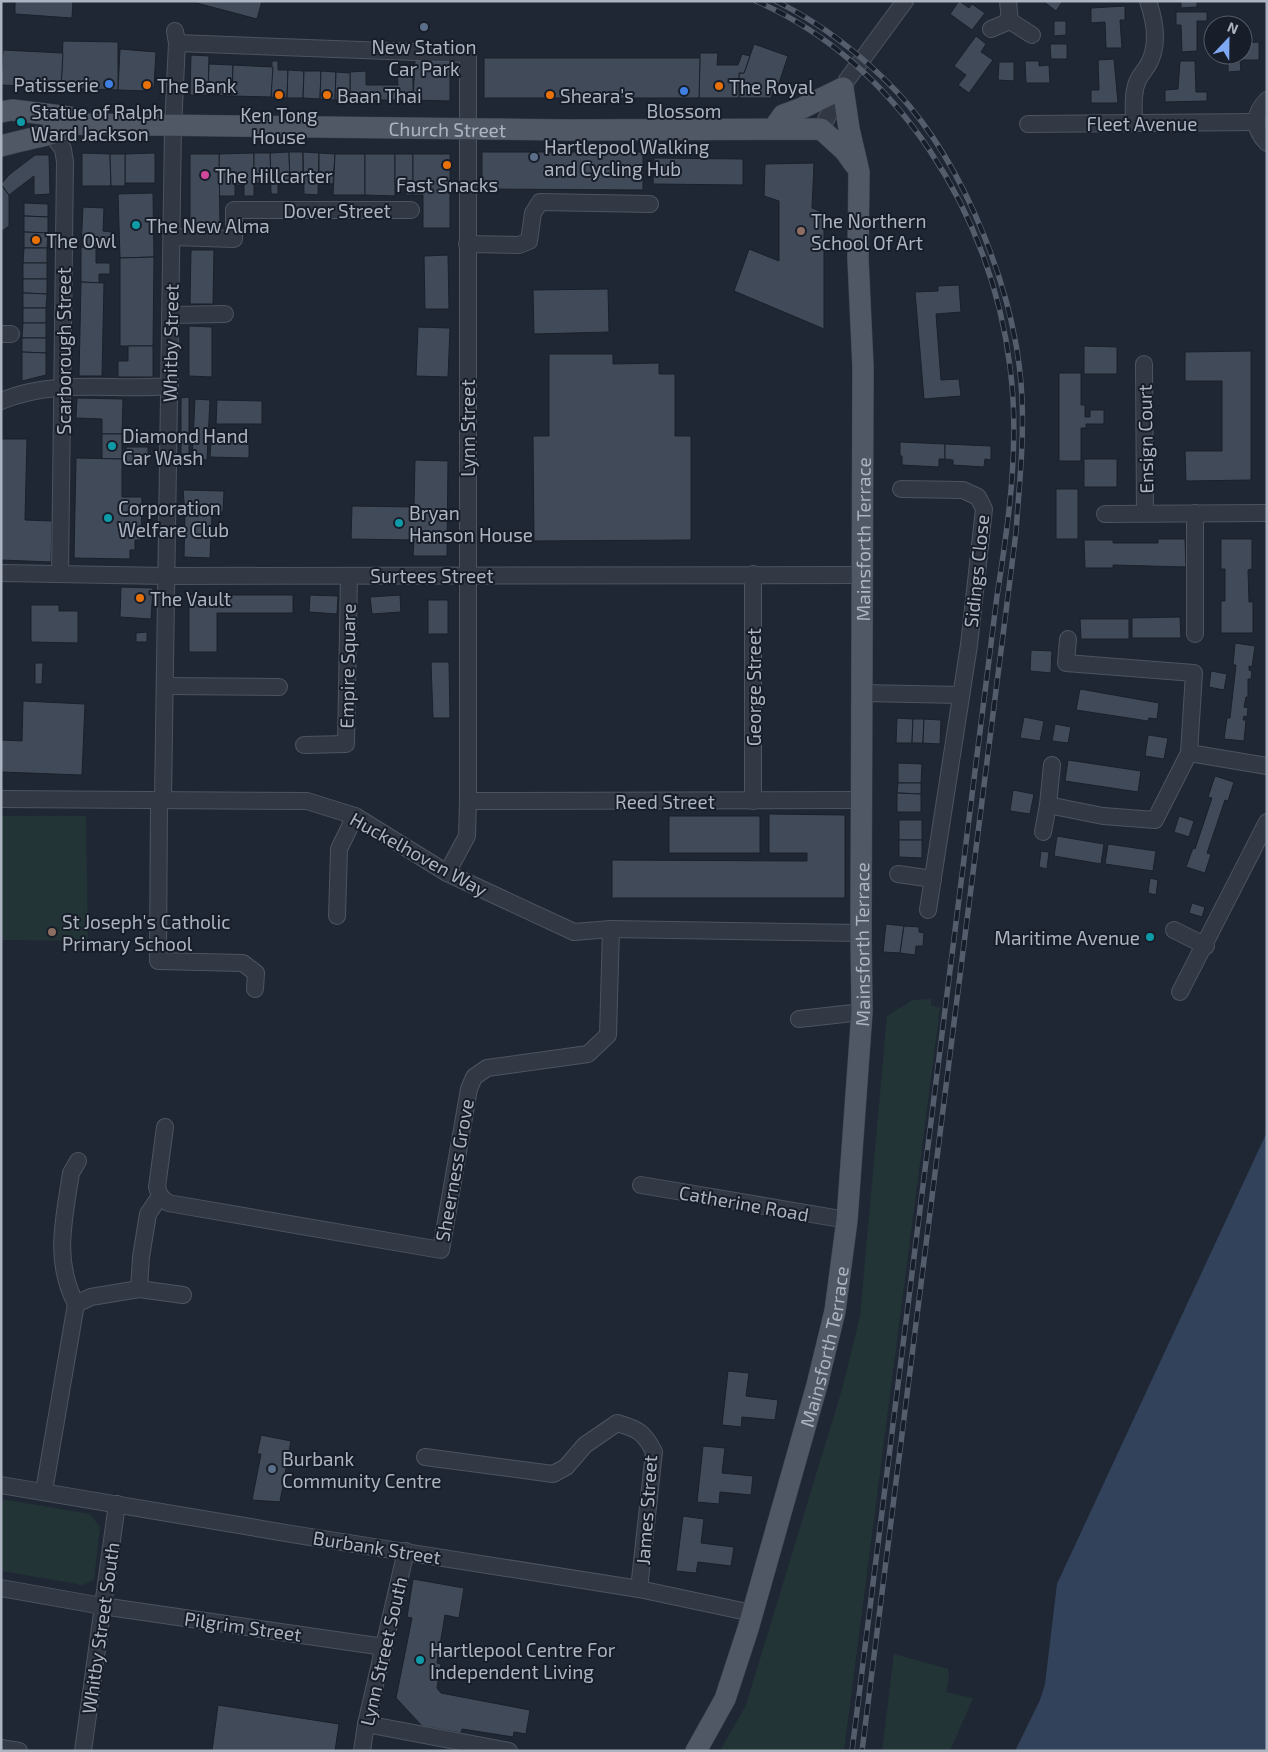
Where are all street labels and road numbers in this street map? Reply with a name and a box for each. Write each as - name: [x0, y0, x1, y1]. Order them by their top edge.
- street label: Fleet Avenue: [1087, 112, 1197, 135]
- street label: Church Street: [388, 116, 506, 141]
- street label: Dover Street: [283, 199, 391, 222]
- street label: Scarborough Street: [52, 267, 75, 435]
- street label: Whitby Street: [157, 284, 183, 402]
- street label: Lynn Street: [456, 379, 479, 477]
- street label: Ensign Court: [1133, 384, 1157, 494]
- street label: Mainsforth Terrace: [851, 457, 874, 621]
- street label: Sidings Close: [959, 513, 993, 629]
- street label: Surtees Street: [370, 564, 494, 587]
- street label: Empire Square: [334, 603, 360, 729]
- street label: George Street: [742, 628, 765, 746]
- street label: Reed Street: [615, 790, 715, 813]
- street label: Huckelhoven Way: [346, 807, 492, 901]
- street label: Mainsforth Terrace: [849, 862, 874, 1027]
- street label: Sheerness Grove: [430, 1097, 478, 1243]
- street label: Catherine Road: [677, 1180, 811, 1226]
- street label: Mainsforth Terrace: [794, 1265, 852, 1429]
- street label: James Street: [631, 1454, 661, 1566]
- street label: Burbank Street: [311, 1526, 443, 1568]
- street label: Whitby Street South: [77, 1541, 123, 1715]
- street label: Lynn Street South: [355, 1574, 411, 1728]
- street label: Pilgrim Street: [183, 1606, 303, 1646]

